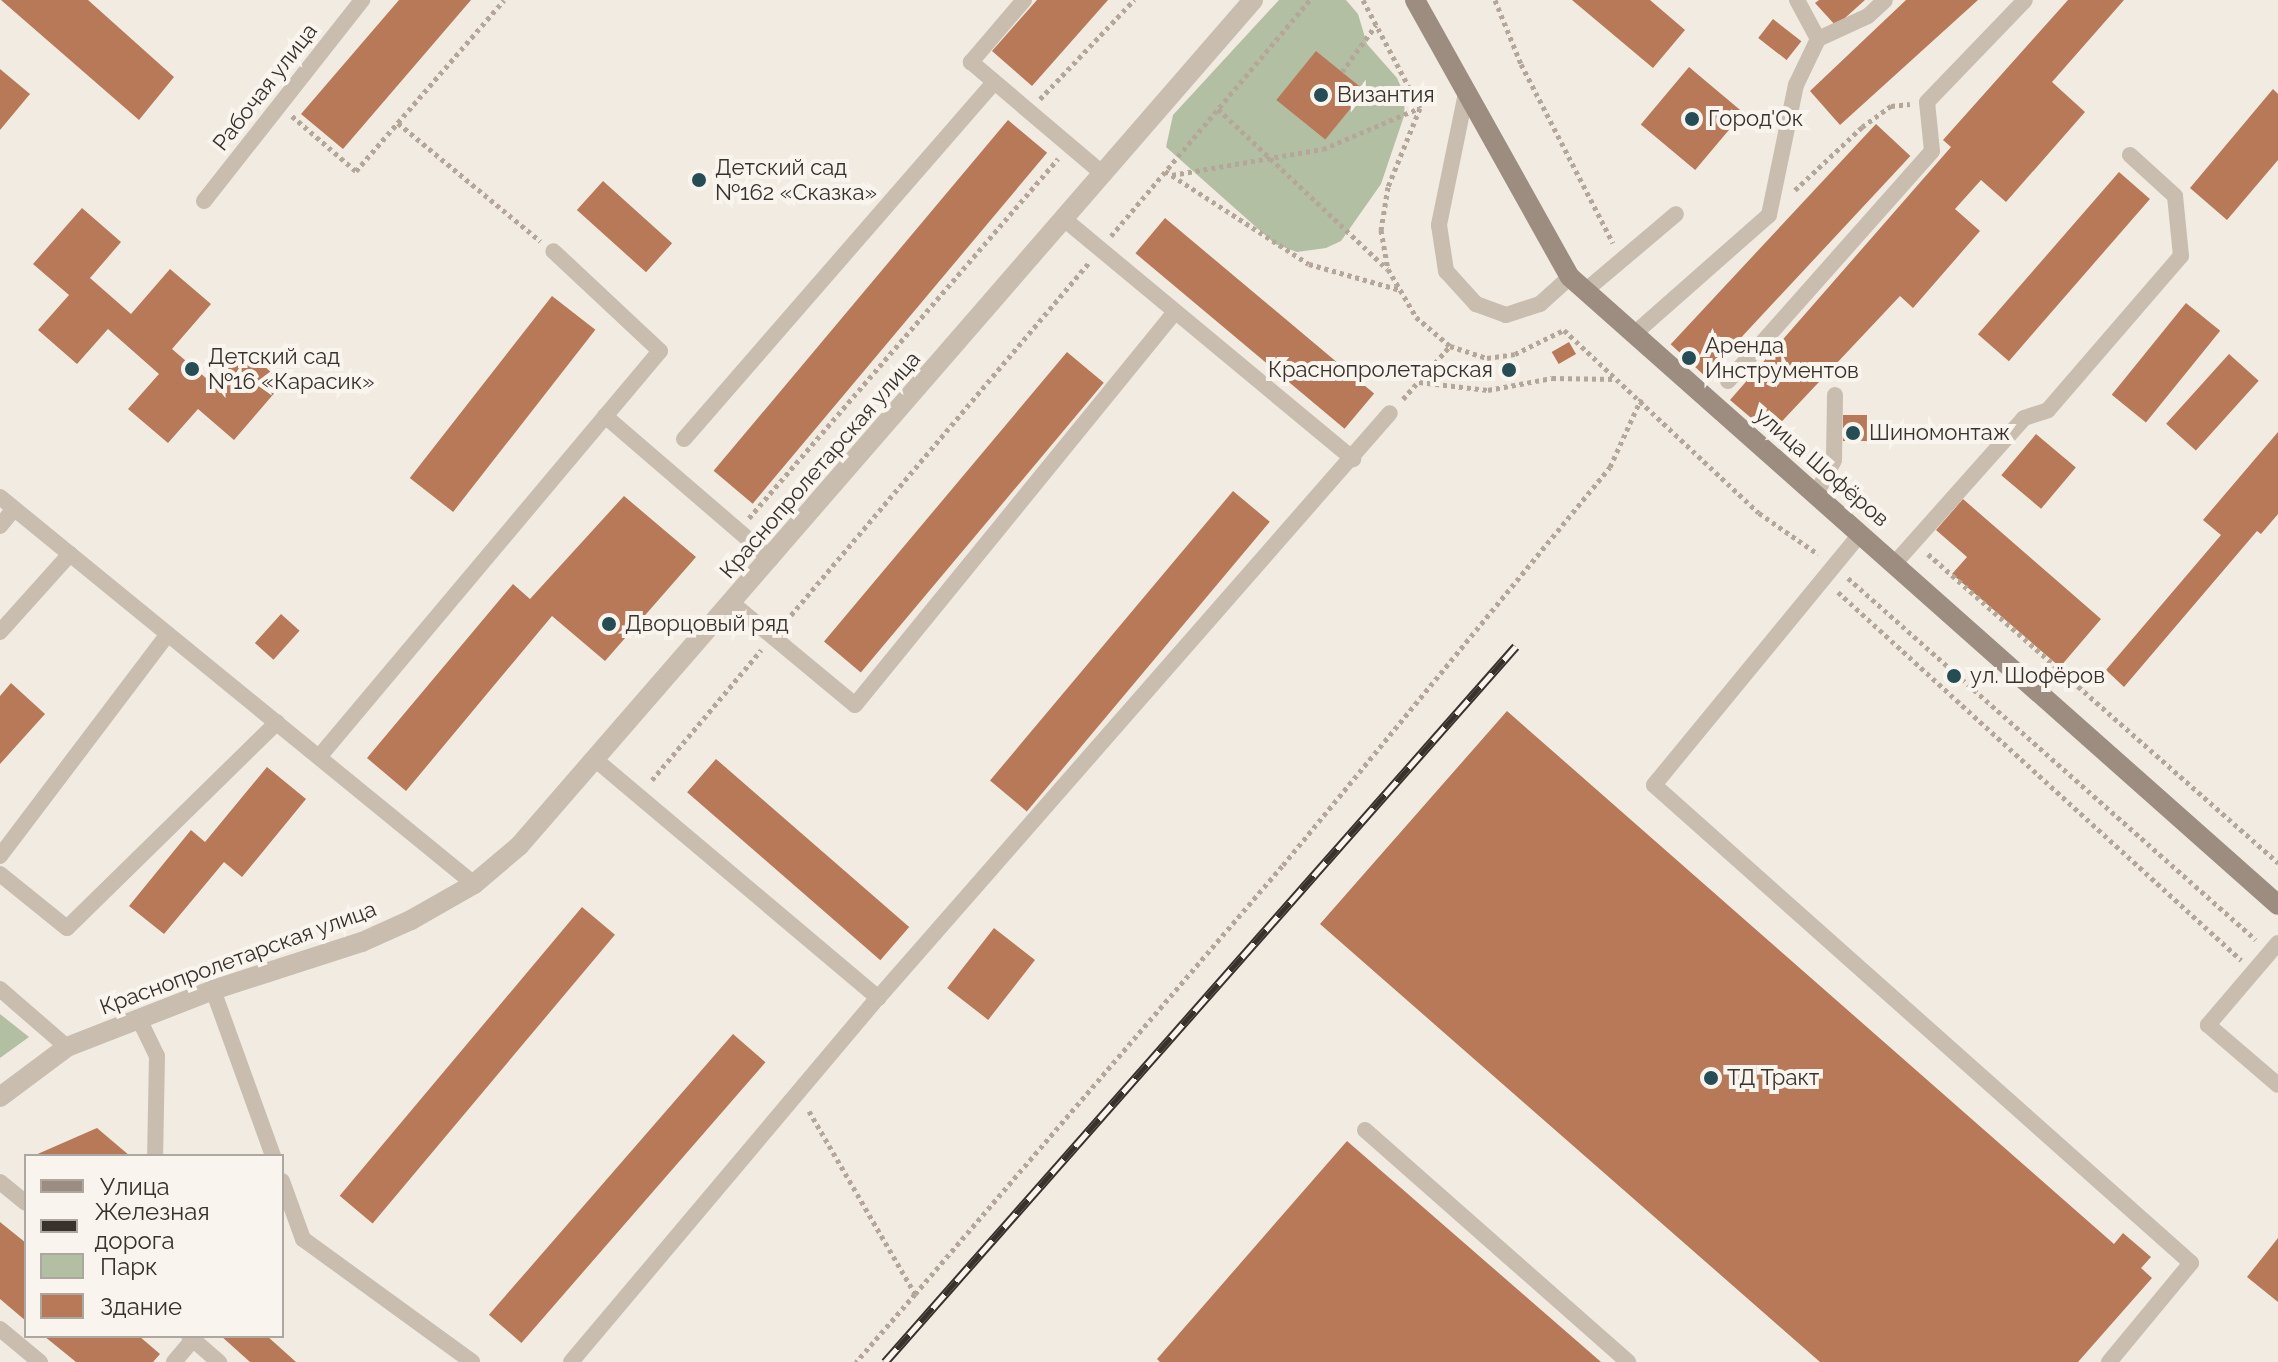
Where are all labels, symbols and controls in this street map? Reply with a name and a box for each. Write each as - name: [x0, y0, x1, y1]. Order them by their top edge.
- street label: Рабочая улица: [207, 18, 323, 156]
- place label: Византия: [1337, 82, 1435, 108]
- marker: Византия: [1312, 86, 1330, 104]
- place label: Город'Ок: [1708, 106, 1803, 132]
- marker: Город'Ок: [1683, 110, 1701, 128]
- place label: Детский сад №162 «Сказка»: [715, 154, 877, 206]
- marker: Детский сад №162 «Сказка»: [690, 171, 708, 189]
- place label: Аренда Инструментов: [1705, 332, 1859, 384]
- place label: Детский сад №16 «Карасик»: [208, 343, 375, 394]
- street label: Краснопролетарская улица: [714, 346, 926, 584]
- marker: Аренда Инструментов: [1680, 349, 1698, 367]
- place label: Краснопролетарская: [1268, 357, 1493, 383]
- marker: Детский сад №16 «Карасик»: [183, 360, 201, 378]
- marker: Краснопролетарская: [1500, 361, 1518, 379]
- street label: улица Шофёров: [1750, 402, 1894, 532]
- place label: Шиномонтаж: [1869, 420, 2010, 446]
- marker: Шиномонтаж: [1844, 424, 1862, 442]
- place label: Дворцовый ряд: [625, 611, 789, 637]
- marker: Дворцовый ряд: [600, 615, 618, 633]
- place label: ул. Шофёров: [1970, 663, 2105, 689]
- marker: ул. Шофёров: [1945, 667, 1963, 685]
- street label: Краснопролетарская улица: [96, 896, 380, 1020]
- place label: ТД Тракт: [1727, 1065, 1820, 1091]
- marker: ТД Тракт: [1702, 1069, 1720, 1087]
- legend: [24, 1154, 284, 1338]
- text: Улица: [100, 1172, 170, 1201]
- text: Железная дорога: [94, 1197, 210, 1255]
- text: Парк: [100, 1252, 158, 1281]
- text: Здание: [100, 1292, 182, 1321]

